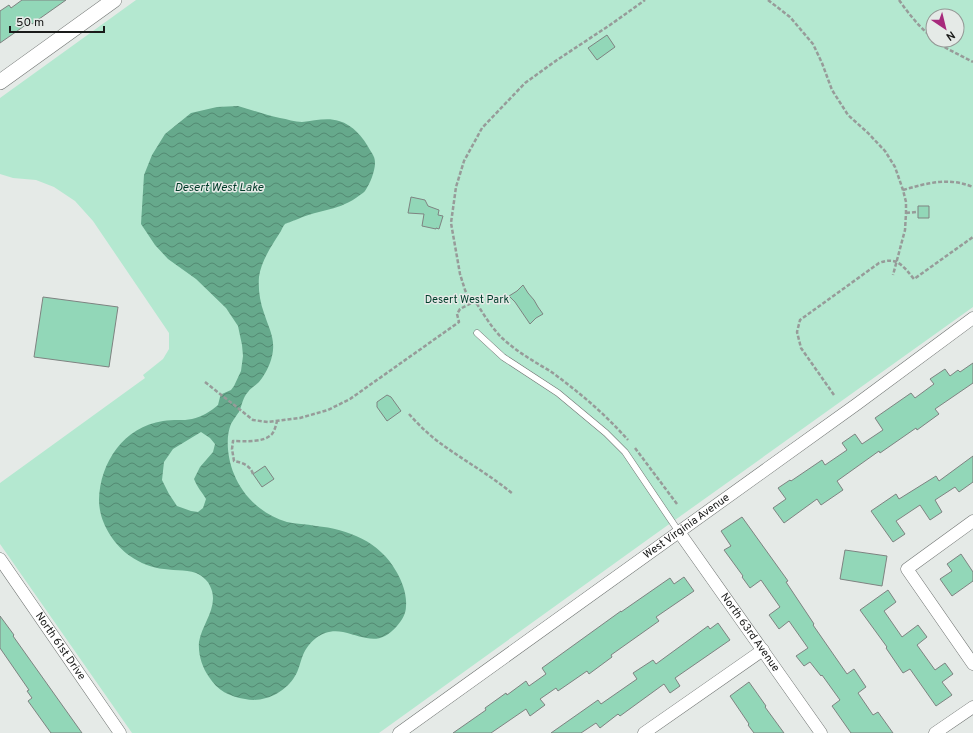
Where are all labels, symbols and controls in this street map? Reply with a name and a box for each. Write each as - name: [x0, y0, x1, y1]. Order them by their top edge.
- scale bar: [10, 8, 104, 34]
- north arrow: [925, 8, 965, 48]
- text: 50 m: [16, 15, 44, 31]
- text: N: [943, 27, 957, 43]
- water label: Desert West Lake: [174, 180, 264, 196]
- park label: Desert West Park: [425, 293, 509, 307]
- street label: West Virginia Avenue: [641, 491, 732, 562]
- street label: North 63rd Avenue: [717, 590, 783, 675]
- street label: North 61st Drive: [32, 610, 89, 683]

